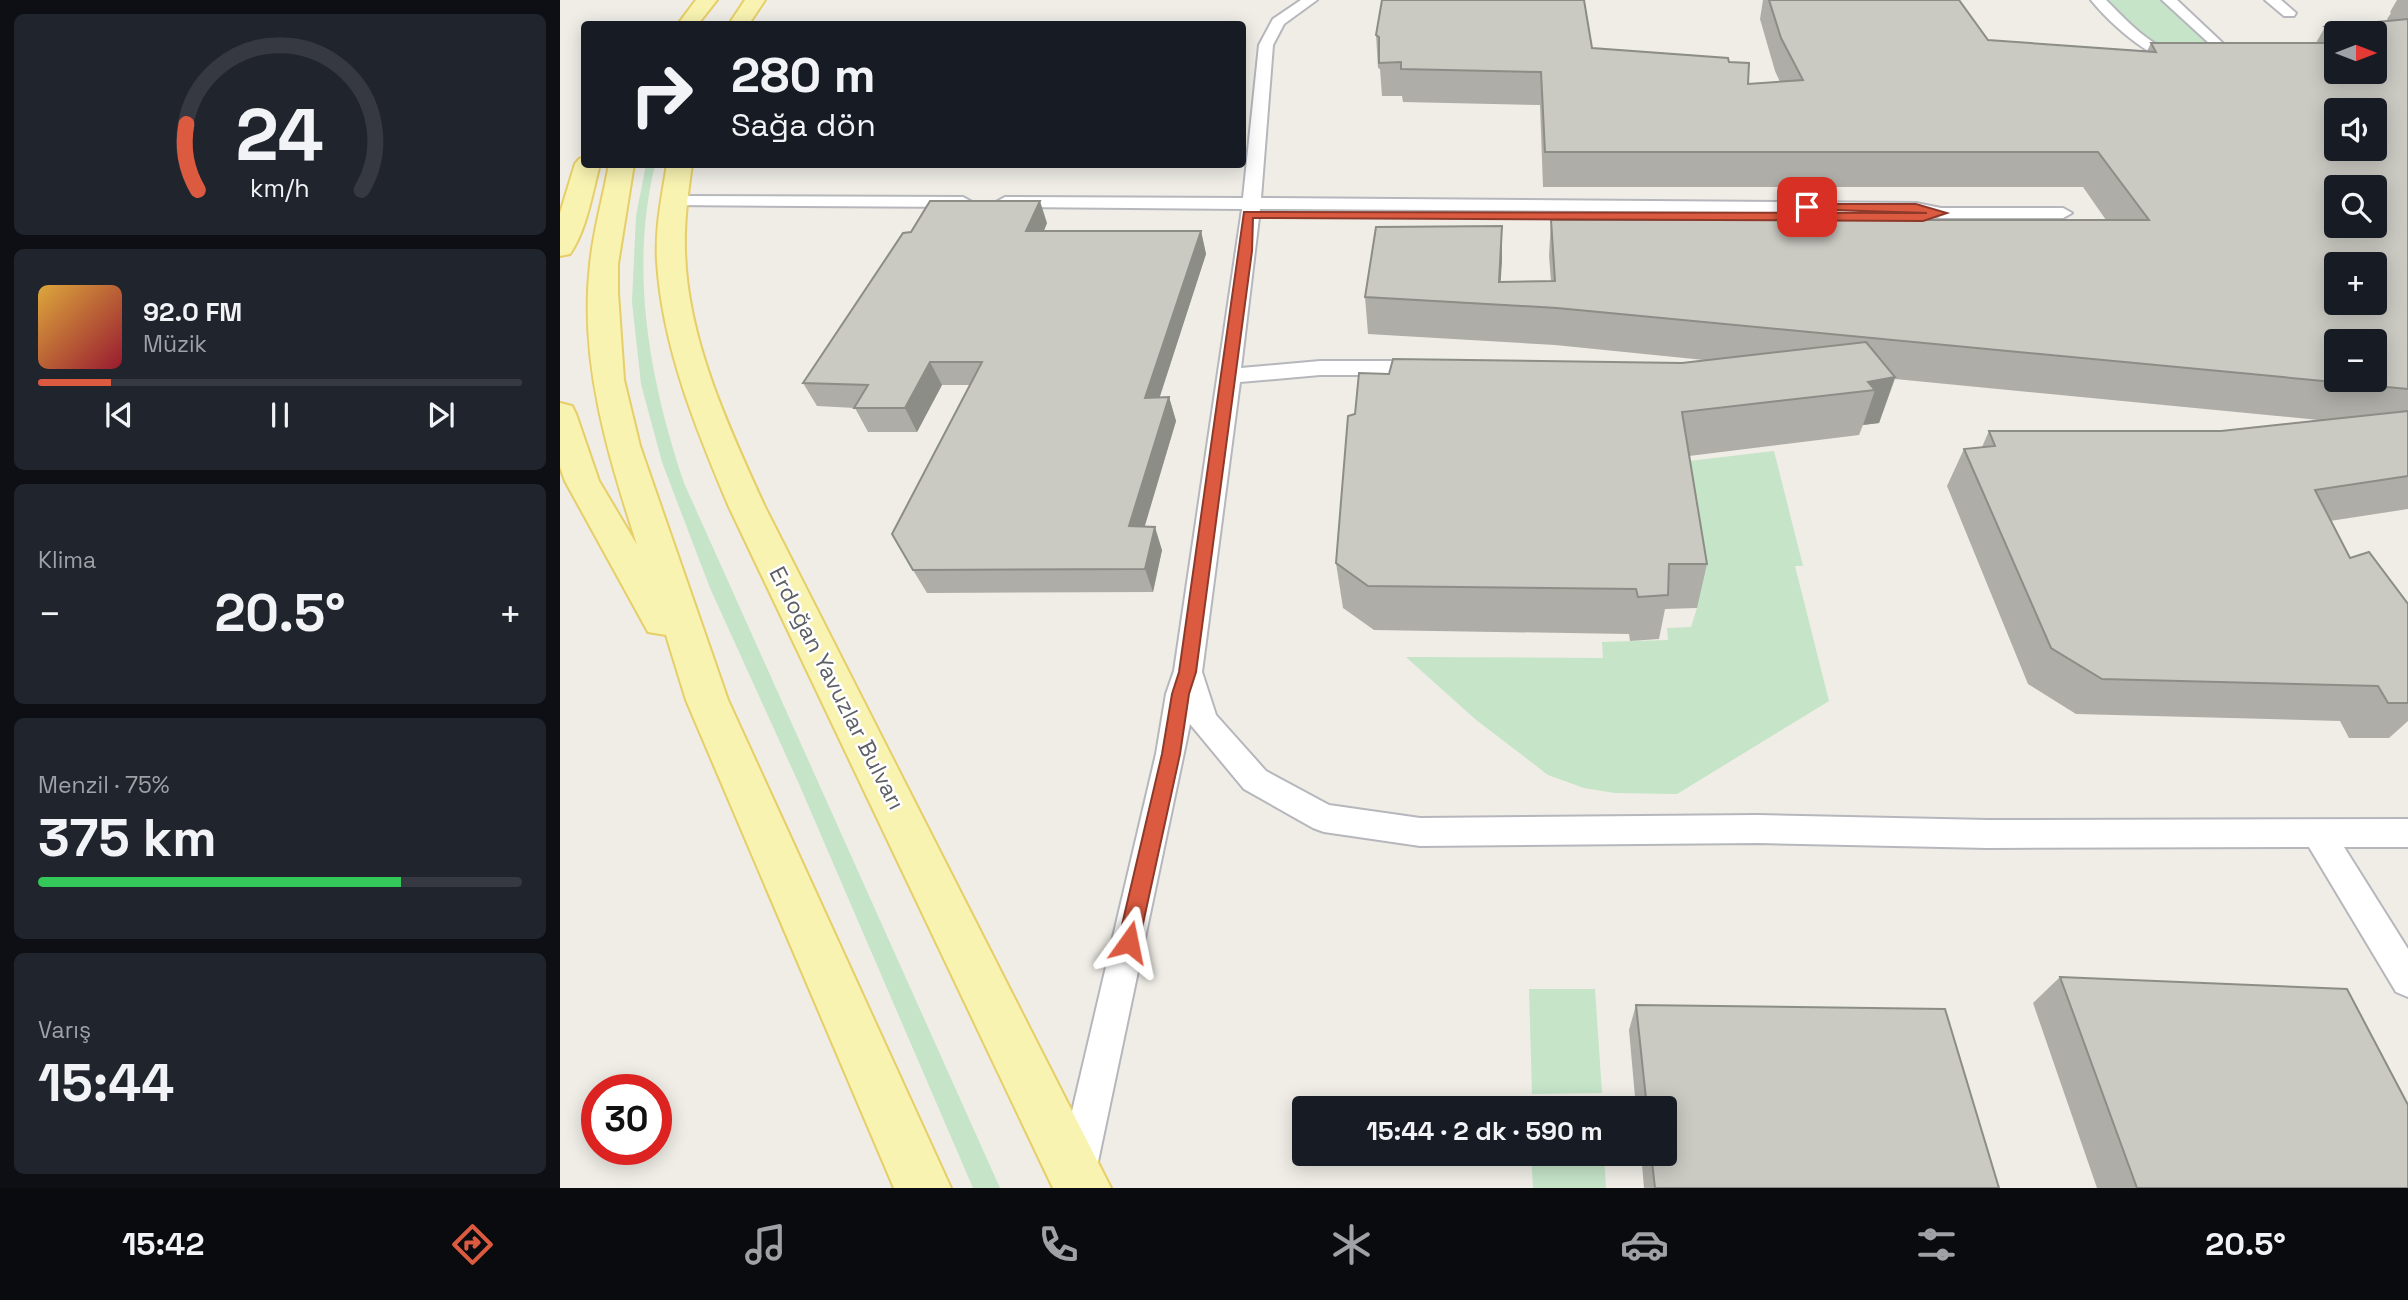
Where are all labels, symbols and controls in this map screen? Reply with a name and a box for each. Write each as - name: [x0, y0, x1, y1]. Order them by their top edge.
- north arrow: [2324, 21, 2387, 84]
- map controls: [2324, 21, 2387, 392]
- text: 280 m: [731, 44, 876, 106]
- icon: right: [616, 49, 707, 140]
- text: 24: [236, 89, 324, 182]
- button: sound: [2324, 98, 2387, 161]
- text: Sağa dön: [731, 105, 876, 145]
- text: km/h: [250, 172, 310, 204]
- button: search: [2324, 175, 2387, 238]
- pin: [1777, 177, 1837, 237]
- icon: arrive: [1788, 188, 1826, 226]
- button: +: [2324, 252, 2387, 315]
- text: 92.0 FM: [143, 295, 242, 329]
- text: Müzik: [143, 329, 207, 359]
- button: −: [2324, 329, 2387, 392]
- icon: previous: [100, 396, 138, 434]
- icon: pause: [261, 396, 299, 434]
- icon: next: [422, 396, 460, 434]
- text: Klima: [38, 545, 96, 575]
- street label: Erdoğan Yavuzlar Bulvarı: [763, 561, 911, 815]
- text: 20.5°: [214, 580, 346, 646]
- text: −: [38, 590, 62, 638]
- text: +: [498, 590, 522, 638]
- text: Menzil · 75%: [38, 770, 170, 800]
- text: 375 km: [38, 805, 217, 871]
- position arrow: [1092, 905, 1166, 979]
- text: Varış: [38, 1015, 91, 1045]
- text: 15:44: [38, 1050, 174, 1116]
- speed limit sign: 30: [581, 1074, 672, 1165]
- text: 15:44 · 2 dk · 590 m: [1366, 1114, 1603, 1148]
- icon: directions: [448, 1220, 497, 1269]
- icon: music: [741, 1220, 790, 1269]
- icon: phone: [1034, 1220, 1083, 1269]
- icon: climate: [1327, 1220, 1376, 1269]
- icon: car: [1620, 1220, 1669, 1269]
- icon: filters: [1912, 1220, 1961, 1269]
- text: 15:42: [122, 1224, 204, 1264]
- text: 20.5°: [2205, 1224, 2286, 1264]

